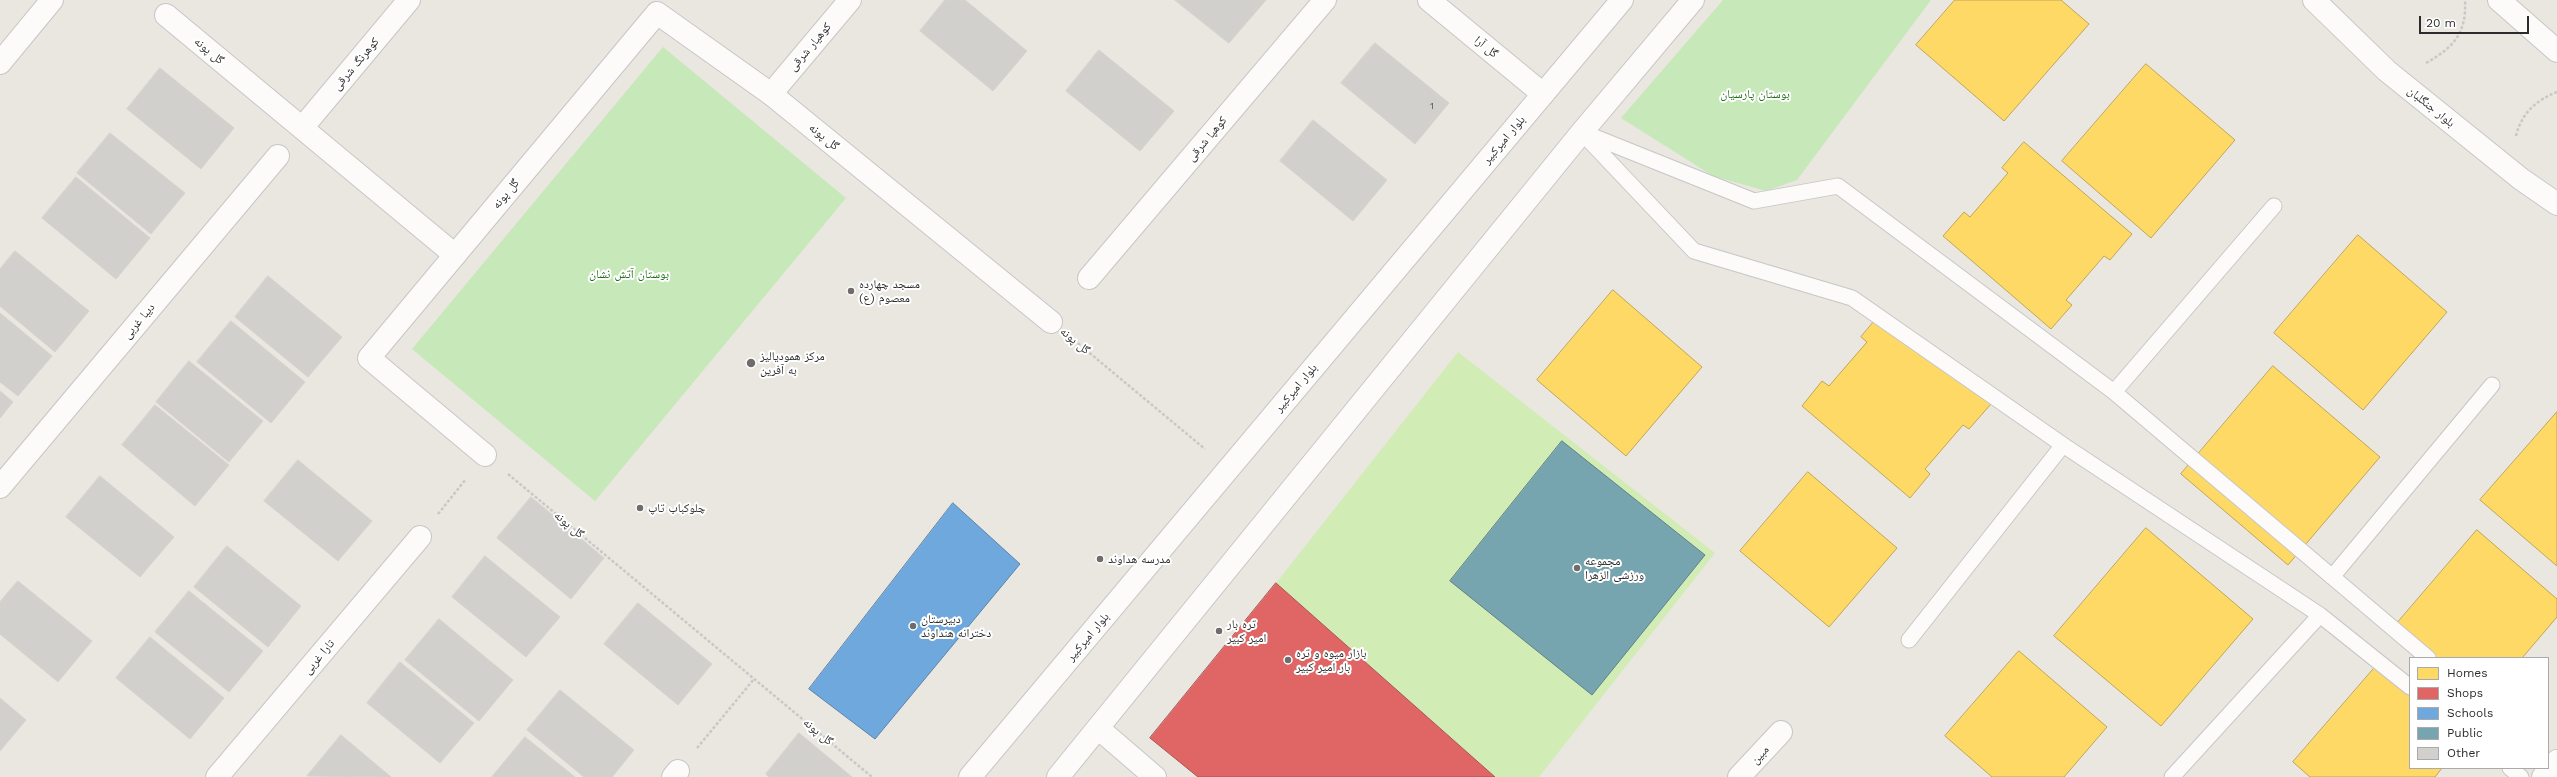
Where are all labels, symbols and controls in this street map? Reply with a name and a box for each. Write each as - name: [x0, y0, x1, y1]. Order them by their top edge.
- scale bar: [2421, 8, 2531, 34]
- text: 20 m: [2426, 16, 2456, 30]
- street label: کوهیار شرقی: [786, 20, 834, 74]
- street label: گل آرا: [1471, 33, 1501, 61]
- street label: گل پونه: [191, 34, 227, 68]
- street label: کوهرنگ شرقی: [330, 35, 382, 93]
- street label: بلوار جنگلبان: [2404, 84, 2458, 130]
- park label: بوستان پارسیان: [1720, 87, 1790, 101]
- house number: 1: [1430, 100, 1434, 112]
- street label: بلوار امیرکبیر: [1480, 113, 1528, 167]
- street label: کوهپا شرقی: [1184, 114, 1230, 164]
- street label: گل پونه: [806, 121, 842, 153]
- street label: گل پونه: [489, 176, 523, 212]
- park label: بوستان آتش نشان: [589, 267, 669, 281]
- place label: مسجد چهارده معصوم (ع): [859, 277, 920, 305]
- marker: مسجد چهارده معصوم (ع): [846, 286, 856, 296]
- street label: دیبا غربی: [120, 300, 158, 342]
- street label: گل پونه: [1057, 324, 1093, 358]
- place label: مرکز همودیالیز به آفرین: [760, 349, 825, 377]
- marker: مرکز همودیالیز به آفرین: [745, 357, 757, 369]
- street label: بلوار امیرکبیر: [1272, 361, 1320, 415]
- place label: چلوکباب تاپ: [648, 501, 705, 515]
- marker: چلوکباب تاپ: [635, 503, 645, 513]
- street label: گل پونه: [551, 508, 587, 542]
- place label: مدرسه هداوند: [1108, 552, 1170, 566]
- marker: مدرسه هداوند: [1095, 554, 1105, 564]
- place label: مجموعه ورزشی الزهرا: [1585, 554, 1644, 582]
- marker: مجموعه ورزشی الزهرا: [1572, 563, 1582, 573]
- street label: بلوار امیرکبیر: [1064, 610, 1112, 664]
- place label: دبیرستان دخترانه هنداوند: [921, 612, 991, 640]
- place label: تره بار امیر کبیر: [1227, 617, 1266, 645]
- marker: دبیرستان دخترانه هنداوند: [908, 621, 918, 631]
- marker: تره بار امیر کبیر: [1214, 626, 1224, 636]
- street label: تارا غربی: [300, 637, 338, 677]
- place label: بازار میوه و تره بار امیر کبیر: [1296, 646, 1367, 674]
- marker: بازار میوه و تره بار امیر کبیر: [1283, 655, 1293, 665]
- legend: [2409, 657, 2549, 769]
- text: Homes: [2447, 666, 2488, 680]
- text: Shops: [2447, 686, 2483, 700]
- text: Schools: [2447, 706, 2493, 720]
- street label: گل پونه: [800, 715, 836, 749]
- text: Public: [2447, 726, 2483, 740]
- street label: مبین: [1748, 743, 1772, 767]
- text: Other: [2447, 746, 2480, 760]

